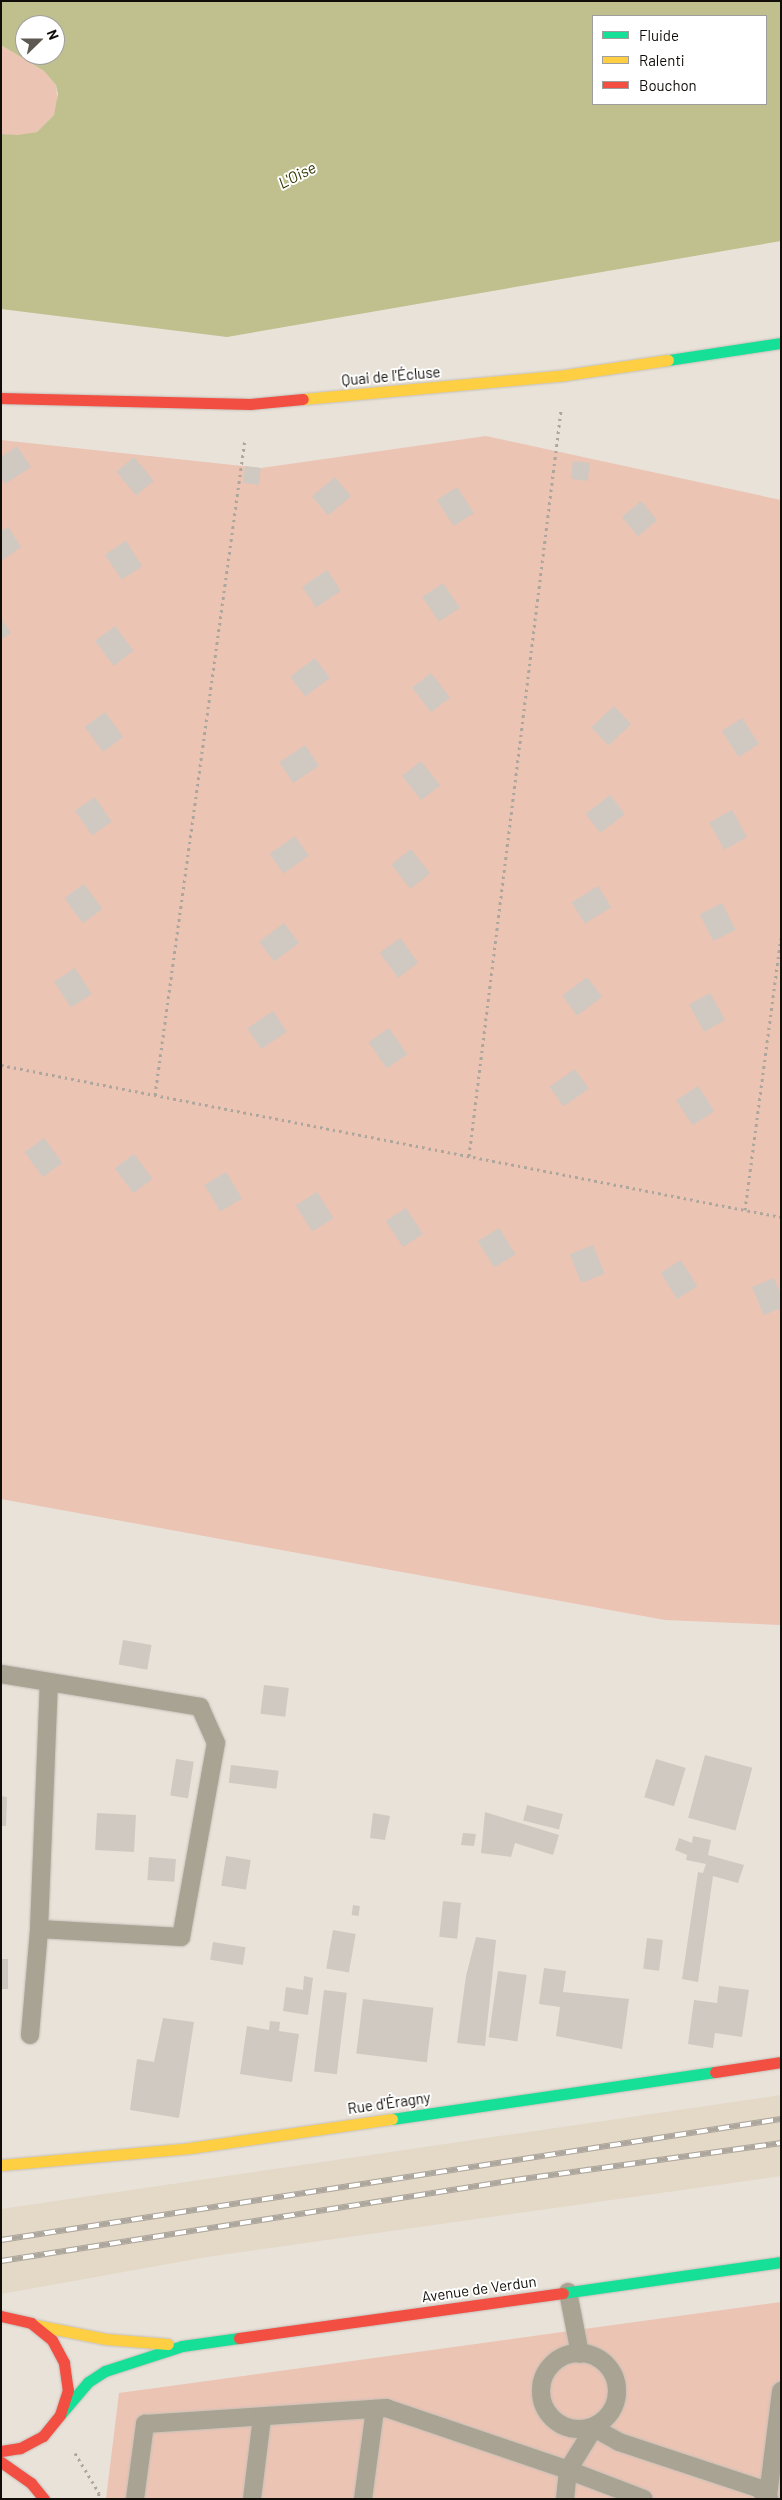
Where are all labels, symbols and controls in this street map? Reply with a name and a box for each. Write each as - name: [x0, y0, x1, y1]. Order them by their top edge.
- north arrow: [15, 15, 65, 65]
- legend: [592, 15, 767, 105]
- text: Fluide: [639, 26, 679, 44]
- text: N: [44, 27, 63, 42]
- text: Ralenti: [639, 51, 685, 69]
- text: Bouchon: [639, 76, 697, 94]
- water label: L'Oise: [275, 157, 319, 193]
- street label: Quai de l'Écluse: [341, 363, 441, 389]
- street label: Rue d'Éragny: [346, 2088, 432, 2118]
- street label: Avenue de Verdun: [420, 2272, 538, 2306]

